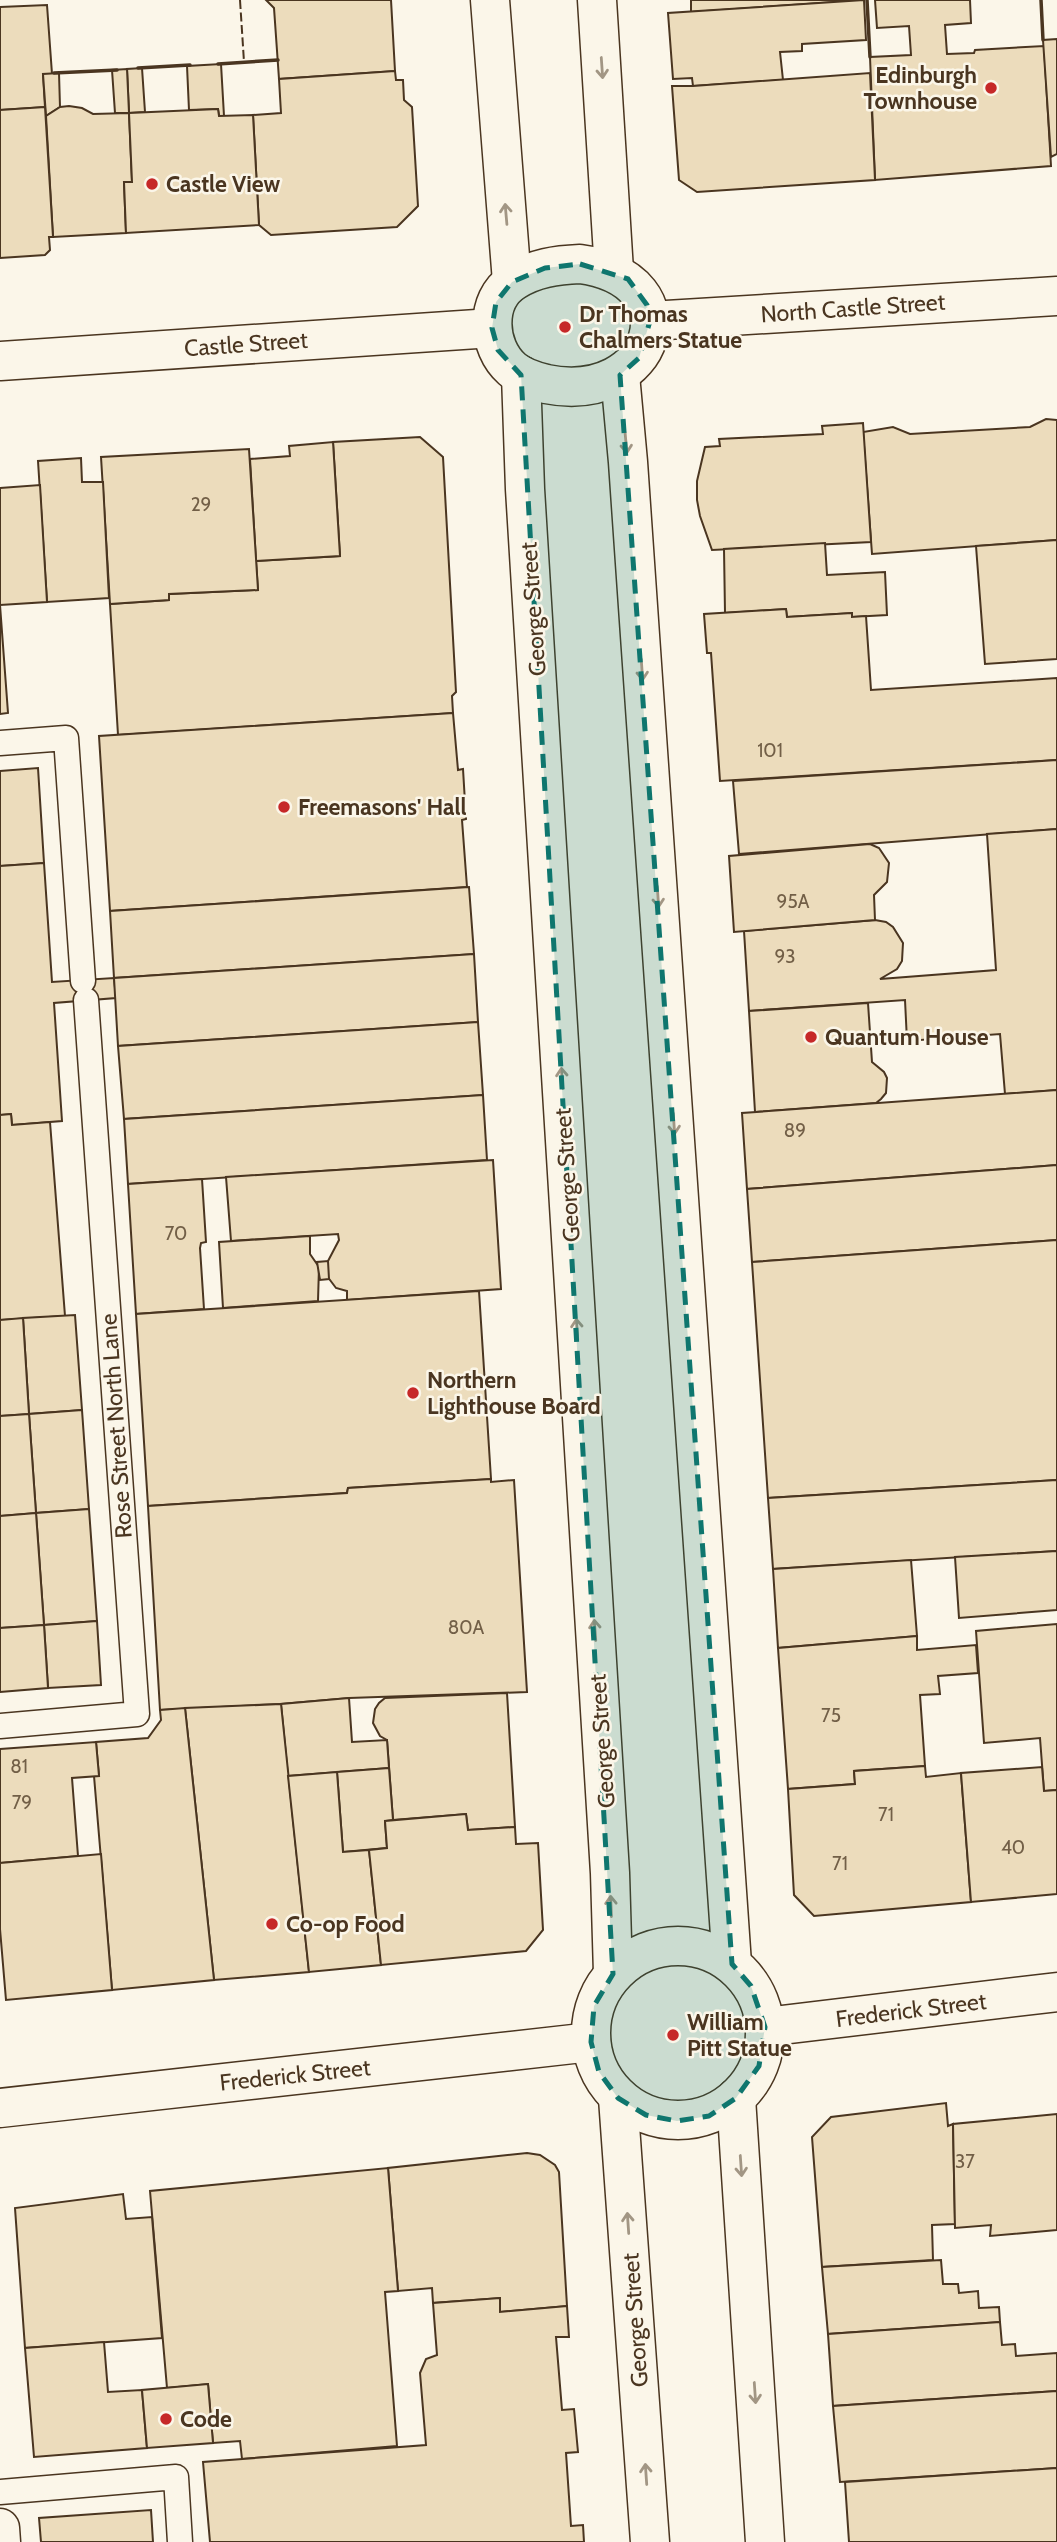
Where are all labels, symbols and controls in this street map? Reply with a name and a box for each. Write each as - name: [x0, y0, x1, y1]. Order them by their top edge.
- one-way arrow: [595, 56, 608, 79]
- place label: Edinburgh Townhouse: [864, 61, 977, 115]
- marker: Edinburgh Townhouse: [983, 80, 999, 96]
- place label: Castle View: [166, 170, 281, 198]
- marker: Castle View: [144, 176, 160, 192]
- one-way arrow: [499, 203, 512, 226]
- street label: North Castle Street: [760, 288, 947, 328]
- place label: Dr Thomas Chalmers Statue: [579, 300, 742, 354]
- marker: Dr Thomas Chalmers Statue: [557, 319, 573, 335]
- street label: Castle Street: [183, 326, 309, 362]
- one-way arrow: [620, 431, 633, 454]
- house number: 29: [191, 493, 211, 516]
- street label: George Street: [514, 541, 552, 677]
- one-way arrow: [636, 658, 649, 681]
- house number: 101: [757, 739, 783, 762]
- place label: Freemasons' Hall: [298, 793, 467, 821]
- marker: Freemasons' Hall: [276, 799, 292, 815]
- one-way arrow: [652, 885, 665, 908]
- house number: 95A: [777, 890, 810, 913]
- house number: 93: [774, 945, 796, 968]
- place label: Quantum House: [825, 1023, 989, 1051]
- marker: Quantum House: [803, 1029, 819, 1045]
- one-way arrow: [555, 1066, 568, 1089]
- street label: George Street: [548, 1107, 586, 1243]
- one-way arrow: [668, 1112, 681, 1135]
- house number: 89: [784, 1119, 806, 1142]
- house number: 70: [165, 1222, 187, 1245]
- street label: Rose Street North Lane: [94, 1312, 138, 1539]
- one-way arrow: [570, 1318, 583, 1341]
- place label: Northern Lighthouse Board: [427, 1366, 601, 1420]
- marker: Northern Lighthouse Board: [405, 1385, 421, 1401]
- house number: 80A: [448, 1616, 484, 1639]
- one-way arrow: [589, 1618, 602, 1641]
- street label: George Street: [583, 1673, 621, 1809]
- house number: 75: [821, 1704, 841, 1727]
- house number: 81: [10, 1755, 28, 1778]
- house number: 79: [12, 1791, 32, 1814]
- house number: 71: [878, 1803, 894, 1826]
- house number: 40: [1001, 1836, 1025, 1859]
- house number: 71: [832, 1852, 848, 1875]
- one-way arrow: [605, 1894, 618, 1917]
- place label: Co-op Food: [286, 1910, 405, 1938]
- marker: Co-op Food: [264, 1916, 280, 1932]
- street label: Frederick Street: [834, 1987, 988, 2033]
- place label: William Pitt Statue: [687, 2008, 792, 2062]
- marker: William Pitt Statue: [665, 2027, 681, 2043]
- street label: Frederick Street: [218, 2053, 372, 2097]
- house number: 37: [955, 2150, 975, 2173]
- one-way arrow: [735, 2154, 748, 2177]
- one-way arrow: [621, 2212, 634, 2234]
- street label: George Street: [616, 2252, 654, 2388]
- one-way arrow: [749, 2381, 762, 2404]
- place label: Code: [180, 2405, 232, 2433]
- marker: Code: [158, 2411, 174, 2427]
- one-way arrow: [639, 2463, 652, 2486]

